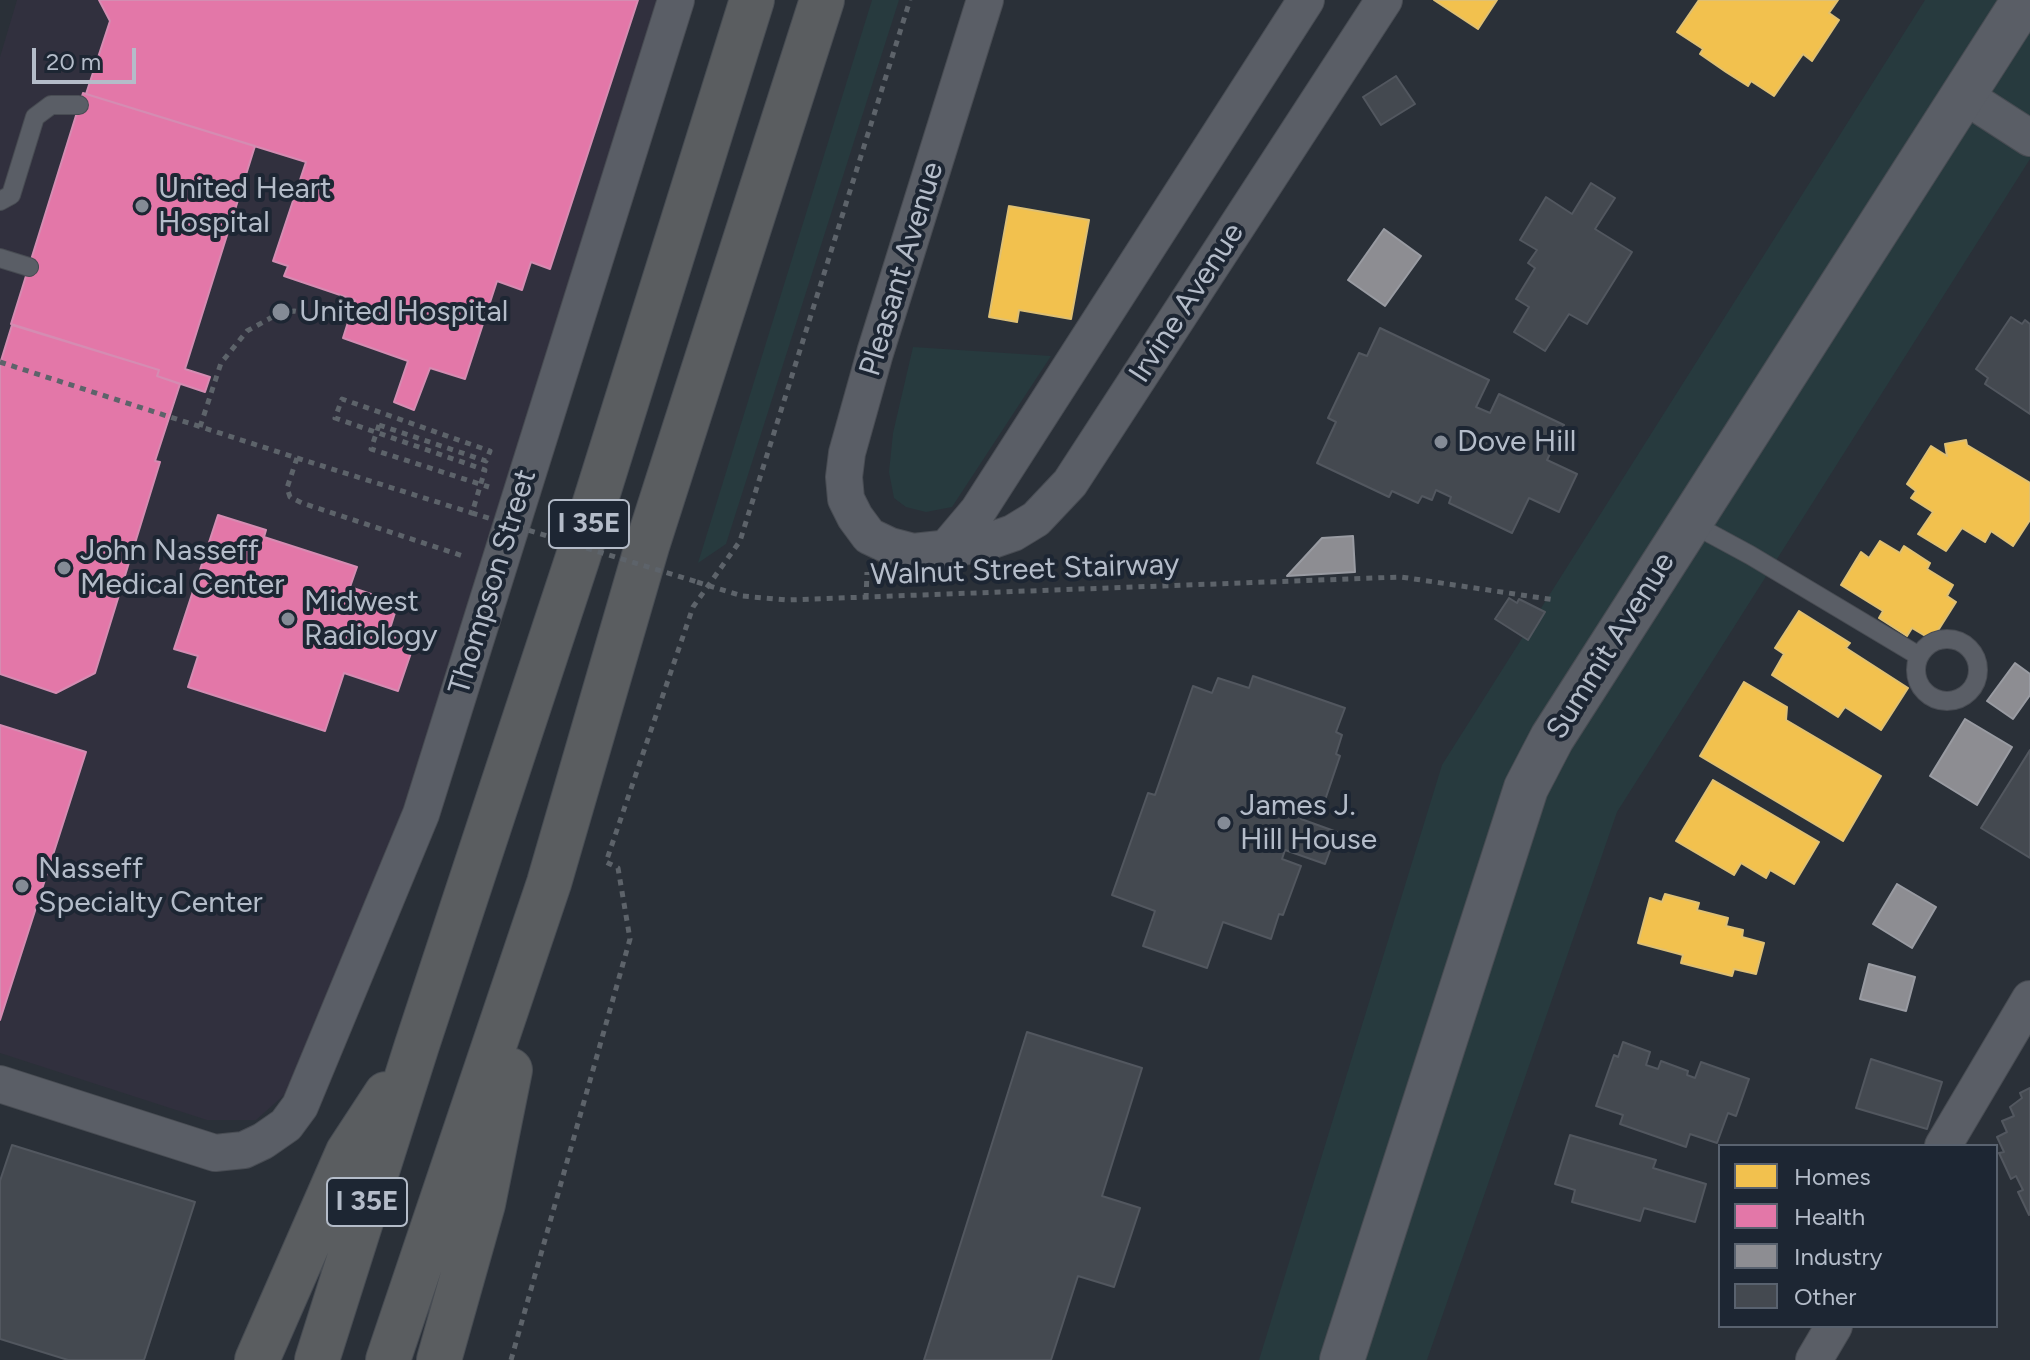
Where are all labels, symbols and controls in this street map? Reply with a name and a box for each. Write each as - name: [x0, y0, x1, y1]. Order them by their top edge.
- scale bar: [36, 32, 140, 82]
- text: 20 m: [46, 47, 101, 76]
- street label: Pleasant Avenue: [852, 158, 952, 380]
- place label: United Heart Hospital: [158, 171, 331, 242]
- marker: United Heart Hospital: [133, 197, 151, 215]
- street label: Irvine Avenue: [1122, 217, 1252, 389]
- place label: United Hospital: [299, 294, 508, 330]
- marker: United Hospital: [270, 301, 292, 323]
- place label: Dove Hill: [1457, 424, 1576, 460]
- marker: Dove Hill: [1432, 433, 1450, 451]
- street label: Thompson Street: [442, 465, 544, 699]
- road number: I 35E: [549, 500, 629, 548]
- place label: John Nasseff Medical Center: [80, 533, 284, 604]
- street label: Summit Avenue: [1539, 546, 1683, 746]
- street label: Walnut Street Stairway: [870, 547, 1180, 593]
- marker: John Nasseff Medical Center: [55, 559, 73, 577]
- place label: Midwest Radiology: [304, 584, 437, 654]
- marker: Midwest Radiology: [279, 610, 297, 628]
- place label: James J. Hill House: [1240, 788, 1377, 858]
- marker: James J. Hill House: [1215, 814, 1233, 832]
- place label: Nasseff Specialty Center: [38, 851, 263, 922]
- marker: Nasseff Specialty Center: [13, 877, 31, 895]
- legend: [1718, 1144, 1998, 1328]
- text: Homes: [1794, 1162, 1871, 1191]
- road number: I 35E: [327, 1178, 407, 1226]
- text: Health: [1794, 1202, 1865, 1231]
- text: Industry: [1794, 1242, 1882, 1271]
- text: Other: [1794, 1282, 1856, 1311]

